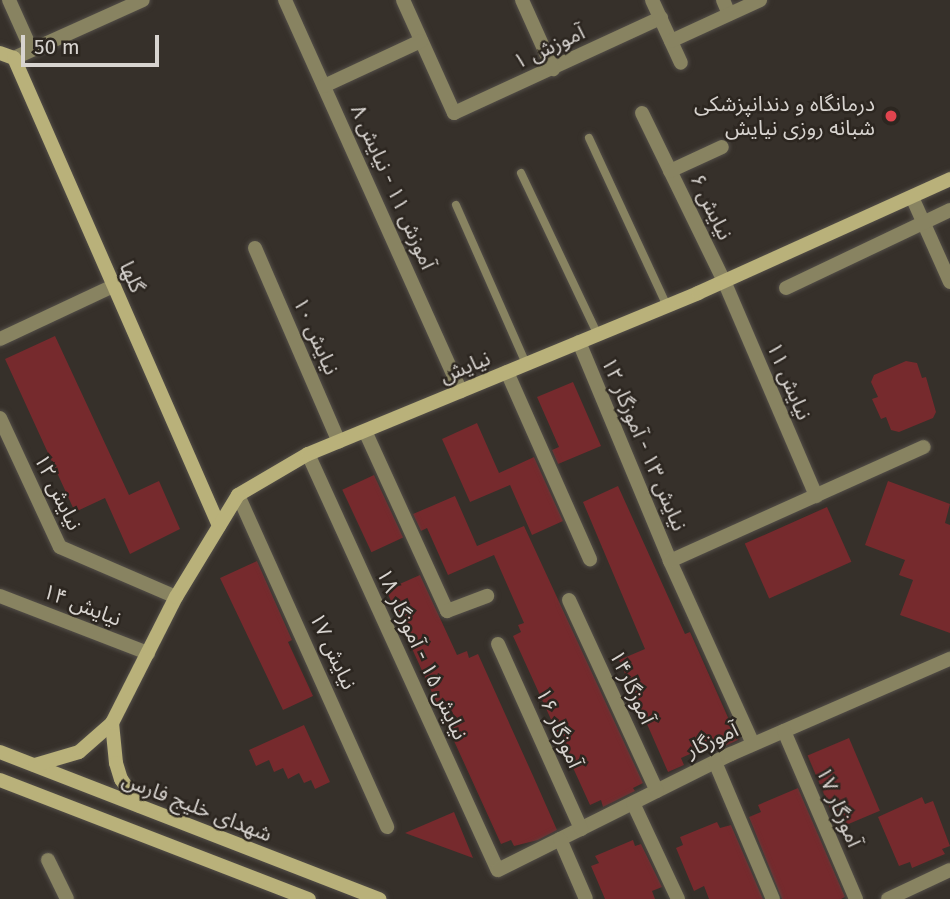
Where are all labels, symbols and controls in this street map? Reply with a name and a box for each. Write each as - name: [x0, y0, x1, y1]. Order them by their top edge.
- street label: آموزش ۱: [509, 20, 589, 74]
- scale bar: [24, 21, 163, 65]
- text: 50 m: [34, 34, 80, 60]
- place label: درمانگاه و دندانپزشکی شبانه روزی نیایش: [694, 91, 875, 141]
- street label: آموزش ۱۱ - نیایش ۸: [345, 101, 441, 273]
- marker: درمانگاه و دندانپزشکی شبانه روزی نیایش: [881, 106, 901, 126]
- street label: نیایش ۶: [684, 170, 738, 244]
- street label: گلها: [114, 257, 150, 297]
- street label: نیایش ۱۰: [288, 293, 344, 379]
- street label: نیایش ۱۱: [761, 338, 817, 424]
- street label: نیایش: [436, 345, 494, 389]
- street label: نیایش ۱۳ - آموزگار ۱۲: [596, 353, 692, 535]
- street label: نیایش ۱۲: [29, 450, 87, 534]
- street label: نیایش ۱۵ - آموزگار ۱۸: [371, 564, 473, 744]
- street label: نیایش ۱۴: [39, 579, 125, 631]
- street label: نیایش ۱۷: [304, 608, 362, 694]
- street label: آموزگار۱۴: [604, 646, 660, 728]
- street label: آموزگار ۱۶: [530, 684, 588, 772]
- street label: آموزگار: [682, 717, 742, 763]
- street label: آموزگار ۱۷: [811, 763, 867, 851]
- street label: شهدای خلیج فارس: [119, 767, 275, 847]

